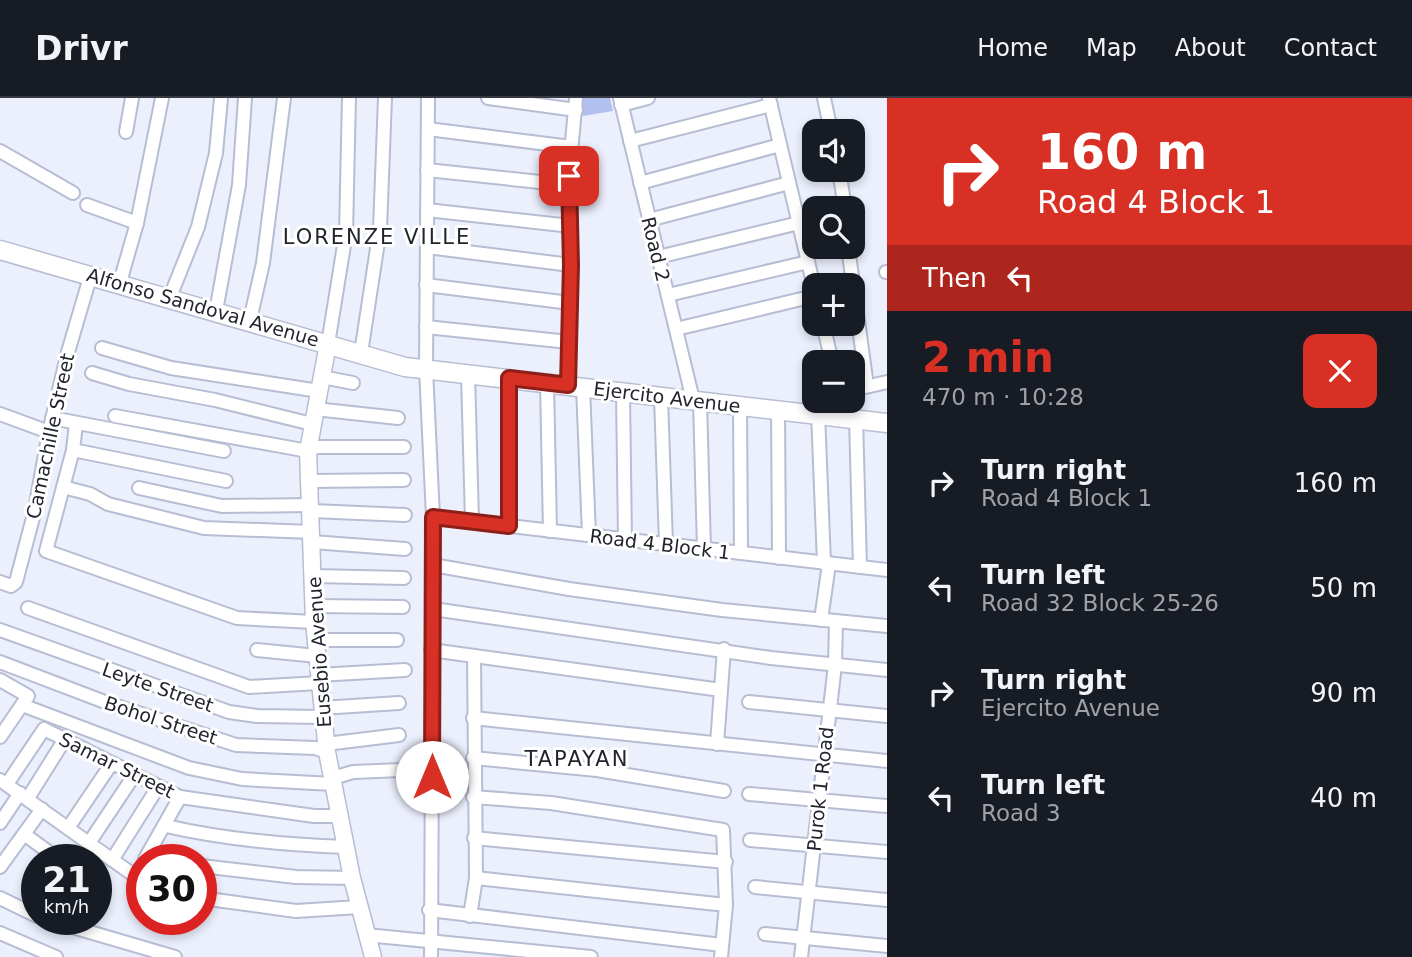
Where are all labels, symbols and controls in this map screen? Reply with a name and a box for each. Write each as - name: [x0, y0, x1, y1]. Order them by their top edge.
- text: Drivr: [35, 29, 128, 68]
- text: Home: [977, 34, 1048, 62]
- text: Map: [1086, 34, 1137, 62]
- text: About: [1175, 34, 1246, 62]
- text: Contact: [1284, 34, 1377, 62]
- map controls: [802, 119, 865, 413]
- button: sound: [802, 119, 865, 182]
- text: 160 m: [1037, 124, 1207, 181]
- icon: right: [922, 126, 1013, 217]
- pin: [539, 146, 599, 206]
- icon: arrive: [550, 157, 588, 195]
- text: Road 4 Block 1: [1037, 183, 1275, 221]
- button: search: [802, 196, 865, 259]
- street label: Road 2: [637, 214, 675, 284]
- district label: LORENZE VILLE: [283, 225, 471, 249]
- icon: left: [1001, 259, 1039, 297]
- street label: Alfonso Sandoval Avenue: [84, 263, 322, 351]
- text: Then: [922, 263, 987, 293]
- button: +: [802, 273, 865, 336]
- text: 2 min: [922, 333, 1054, 382]
- button: close: [1303, 334, 1377, 408]
- button: −: [802, 350, 865, 413]
- street label: Camachille Street: [22, 351, 78, 521]
- street label: Ejercito Avenue: [592, 377, 742, 417]
- text: 470 m · 10:28: [922, 384, 1084, 410]
- text: Turn right: [981, 455, 1126, 485]
- icon: right: [922, 464, 960, 502]
- text: 160 m: [1294, 468, 1377, 498]
- text: Road 4 Block 1: [981, 485, 1152, 511]
- street label: Road 4 Block 1: [589, 524, 731, 564]
- text: Turn left: [981, 560, 1105, 590]
- icon: left: [922, 569, 960, 607]
- text: 50 m: [1310, 573, 1377, 603]
- street label: Eusebio Avenue: [303, 576, 335, 728]
- text: Road 32 Block 25-26: [981, 590, 1219, 616]
- street label: Leyte Street: [100, 658, 216, 716]
- text: Turn right: [981, 665, 1126, 695]
- icon: right: [922, 674, 960, 712]
- text: 90 m: [1310, 678, 1377, 708]
- street label: Bohol Street: [102, 691, 220, 749]
- text: Ejercito Avenue: [981, 695, 1160, 721]
- street label: Purok 1 Road: [803, 726, 837, 852]
- street label: Samar Street: [56, 728, 178, 802]
- position arrow: [395, 740, 469, 814]
- district label: TAPAYAN: [524, 747, 629, 771]
- text: Turn left: [981, 770, 1105, 800]
- icon: left: [922, 779, 960, 817]
- text: 40 m: [1310, 783, 1377, 813]
- text: Road 3: [981, 800, 1061, 826]
- speed limit sign: 30: [126, 844, 217, 935]
- text: 21: [42, 860, 91, 900]
- text: km/h: [44, 896, 89, 917]

